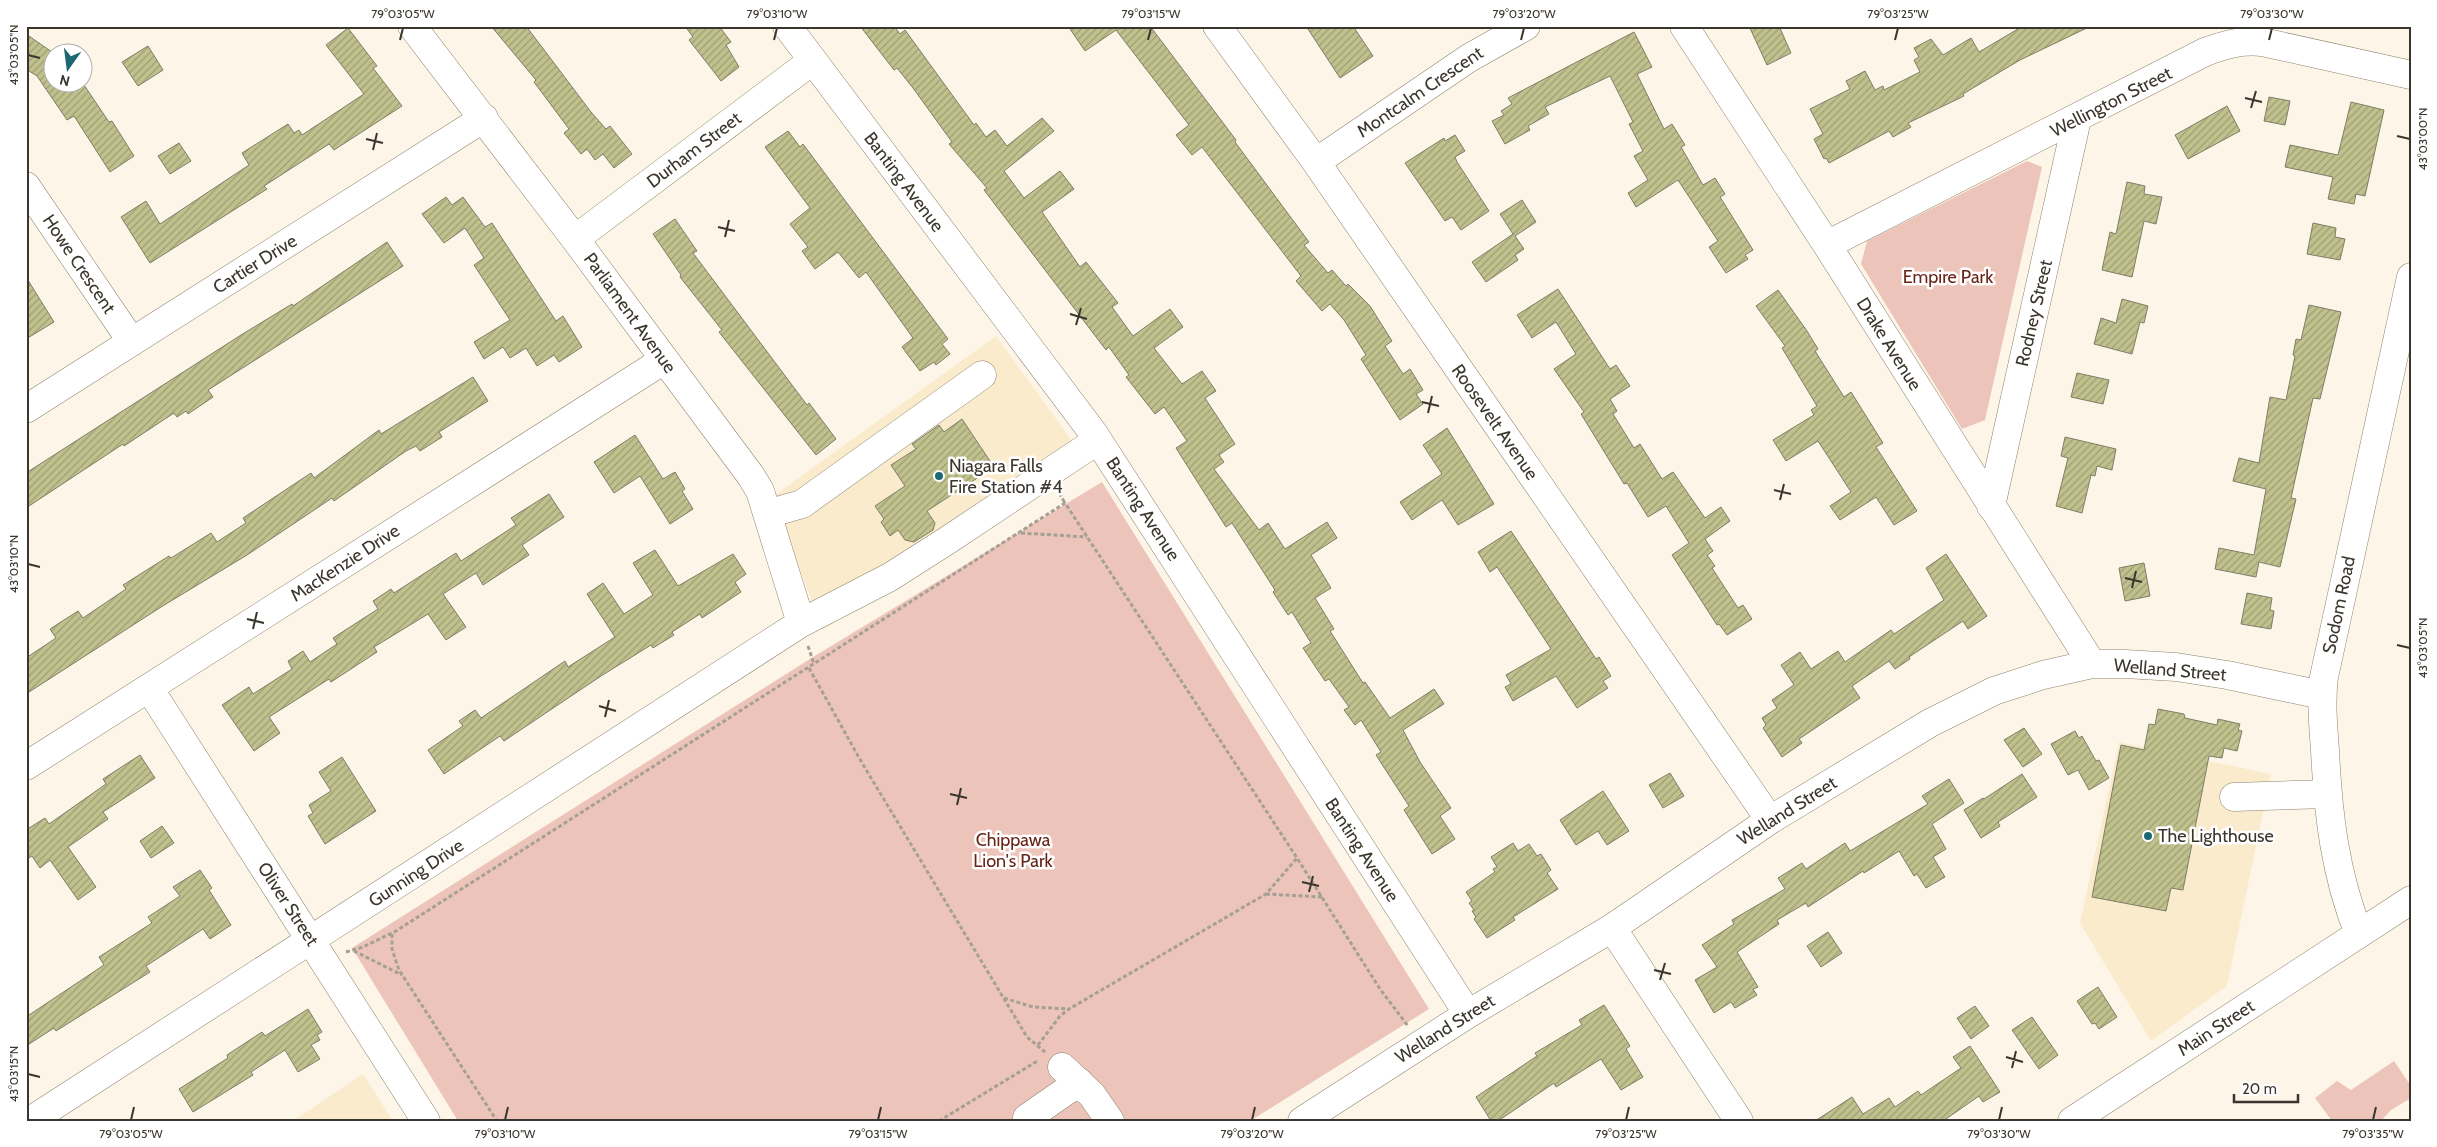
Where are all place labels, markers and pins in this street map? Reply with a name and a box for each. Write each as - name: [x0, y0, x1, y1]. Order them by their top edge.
- place label: Niagara Falls Fire Station #4: [949, 455, 1063, 498]
- marker: Niagara Falls Fire Station #4: [933, 470, 945, 482]
- place label: The Lighthouse: [2158, 825, 2274, 847]
- marker: The Lighthouse: [2142, 830, 2154, 842]

